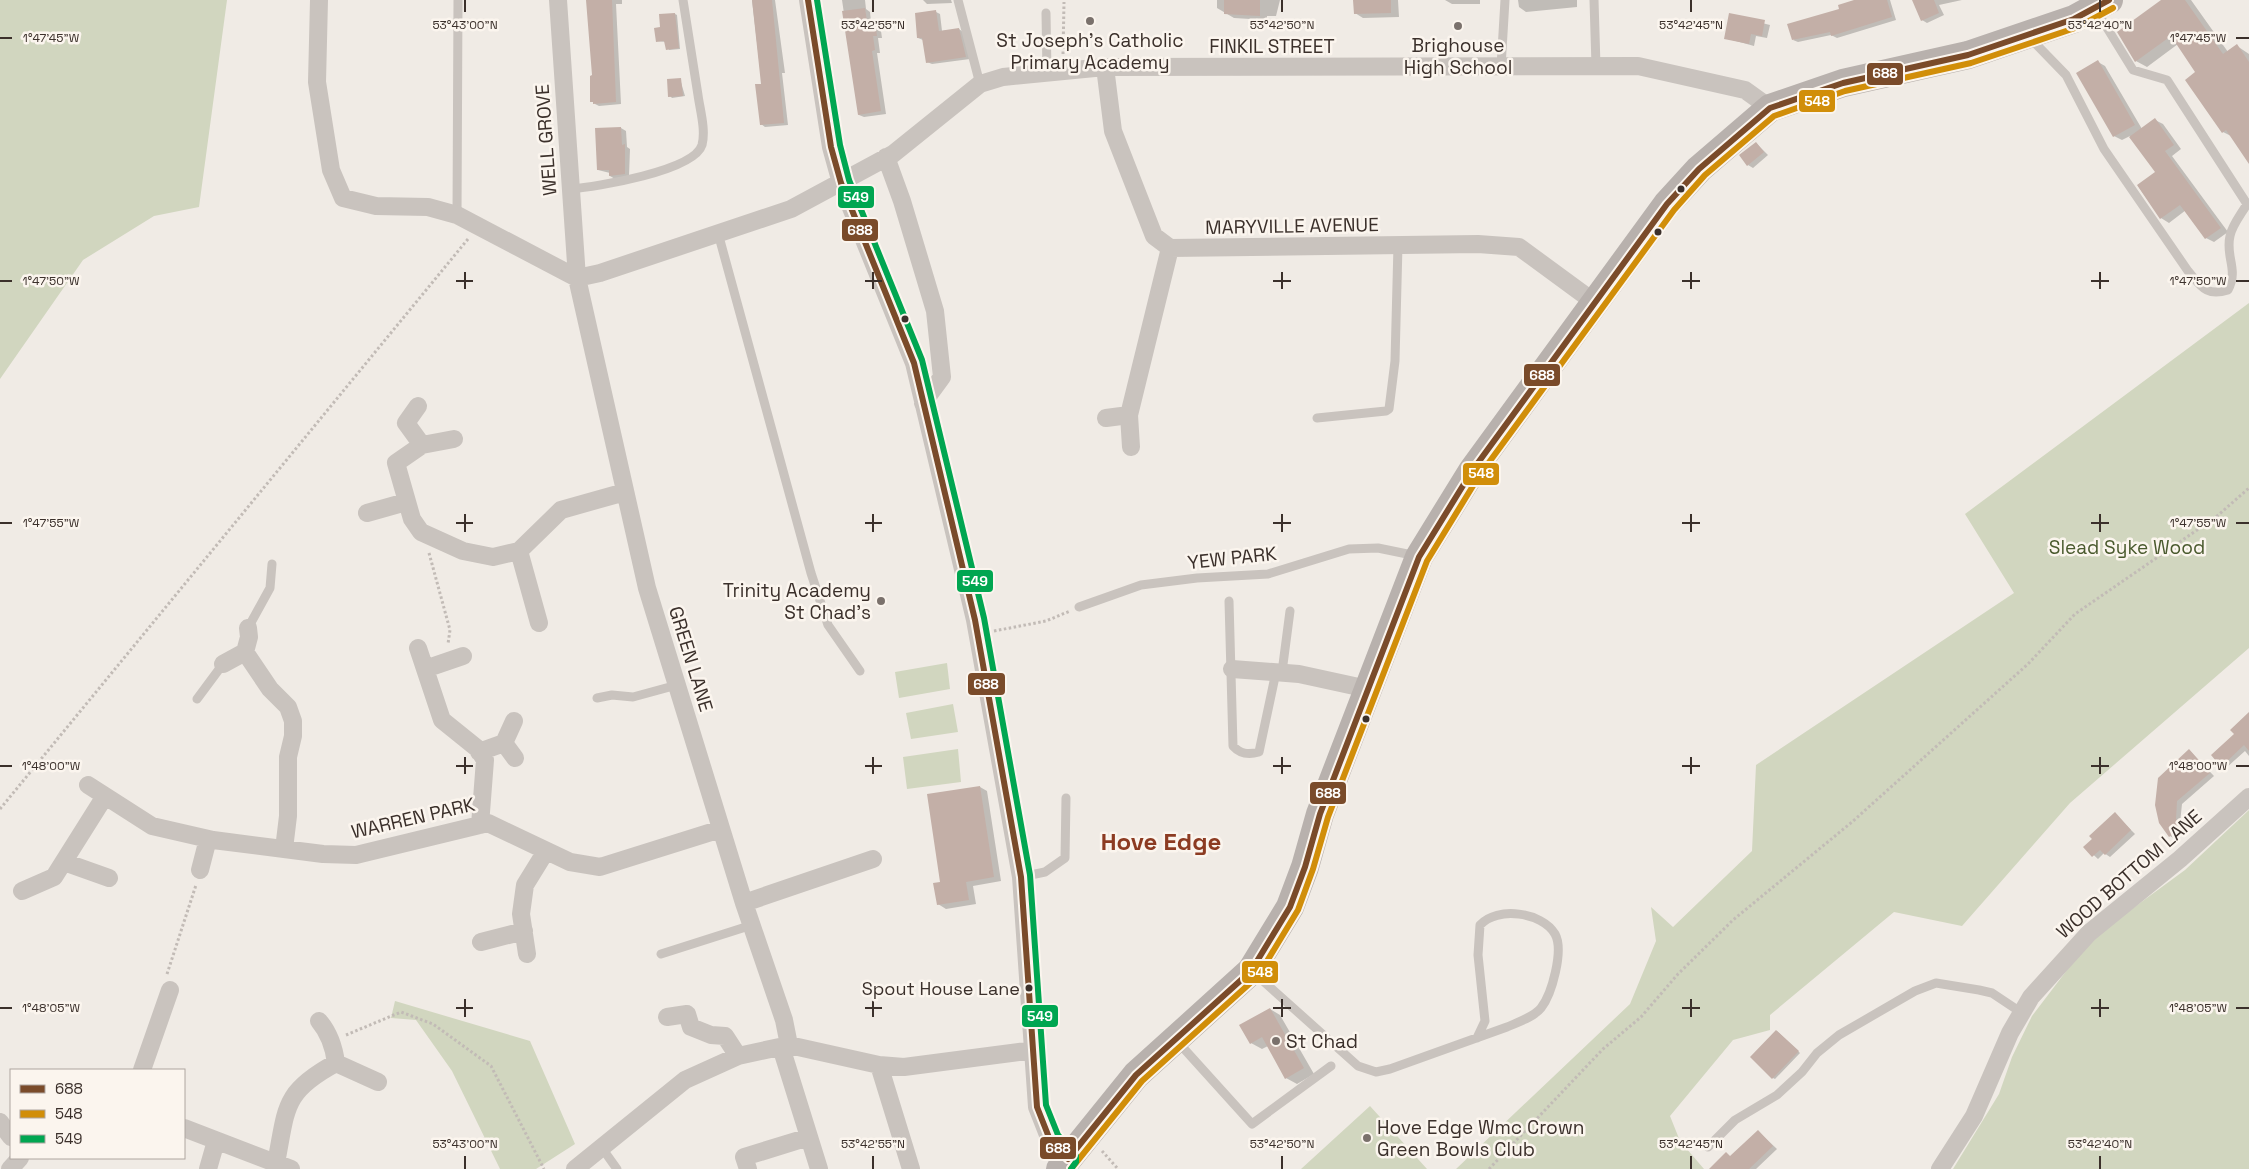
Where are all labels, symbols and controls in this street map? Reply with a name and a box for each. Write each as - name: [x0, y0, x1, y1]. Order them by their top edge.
- marker: St Joseph's Catholic Primary Academy: [1084, 15, 1096, 27]
- text: 53°43'00"N: [432, 17, 498, 33]
- text: 53°42'55"N: [841, 17, 905, 33]
- text: 53°42'50"N: [1250, 17, 1314, 33]
- text: 53°42'45"N: [1659, 17, 1723, 33]
- text: 53°42'40"N: [2068, 17, 2132, 33]
- marker: Brighouse High School: [1452, 20, 1464, 32]
- place label: St Joseph's Catholic Primary Academy: [996, 28, 1184, 75]
- text: 1°47'45"W: [23, 30, 80, 46]
- text: 1°47'45"W: [2170, 30, 2227, 46]
- place label: Brighouse High School: [1404, 33, 1512, 80]
- street label: FINKIL STREET: [1209, 34, 1335, 59]
- line badge: 688: [1866, 62, 1904, 86]
- text: 688: [1872, 64, 1898, 82]
- street label: WELL GROVE: [530, 83, 562, 197]
- line badge: 548: [1798, 89, 1836, 113]
- text: 548: [1804, 92, 1830, 110]
- unlabelled marker: [1676, 184, 1686, 194]
- line badge: 549: [837, 185, 875, 209]
- text: 549: [843, 188, 869, 206]
- street label: MARYVILLE AVENUE: [1205, 212, 1379, 240]
- line badge: 688: [841, 218, 879, 242]
- text: 688: [847, 221, 873, 239]
- unlabelled marker: [1653, 227, 1663, 237]
- text: 1°47'50"W: [23, 273, 80, 289]
- text: 1°47'50"W: [2170, 273, 2227, 289]
- unlabelled marker: [900, 314, 910, 324]
- line badge: 688: [1523, 363, 1561, 387]
- text: 688: [1529, 366, 1555, 384]
- line badge: 548: [1462, 462, 1500, 486]
- text: 548: [1468, 464, 1494, 482]
- text: 1°47'55"W: [23, 515, 80, 531]
- text: 1°47'55"W: [2170, 515, 2227, 531]
- park label: Slead Syke Wood: [2049, 535, 2205, 560]
- street label: YEW PARK: [1186, 541, 1278, 575]
- line badge: 549: [956, 569, 994, 593]
- text: 549: [962, 572, 988, 590]
- place label: Trinity Academy St Chad's: [723, 578, 871, 625]
- marker: Trinity Academy St Chad's: [875, 595, 887, 607]
- street label: GREEN LANE: [663, 603, 719, 715]
- line badge: 688: [967, 672, 1006, 696]
- text: 688: [973, 675, 999, 693]
- unlabelled marker: [1361, 714, 1371, 724]
- text: 1°48'00"W: [22, 758, 81, 774]
- text: 1°48'00"W: [2169, 758, 2228, 774]
- line badge: 688: [1309, 781, 1347, 805]
- text: 688: [1315, 784, 1341, 802]
- street label: WARREN PARK: [349, 792, 478, 844]
- street label: WOOD BOTTOM LANE: [2051, 804, 2207, 944]
- district label: Hove Edge: [1101, 826, 1221, 857]
- line badge: 548: [1241, 960, 1279, 984]
- text: 548: [1247, 963, 1273, 981]
- place label: Spout House Lane: [862, 977, 1020, 1000]
- marker: Spout House Lane: [1024, 983, 1034, 993]
- text: 1°48'05"W: [22, 1000, 81, 1016]
- text: 1°48'05"W: [2169, 1000, 2228, 1016]
- line badge: 549: [1021, 1004, 1059, 1028]
- text: 549: [1027, 1007, 1053, 1025]
- place label: St Chad: [1286, 1029, 1358, 1054]
- marker: St Chad: [1270, 1035, 1282, 1047]
- legend: [10, 1069, 185, 1159]
- text: 688: [55, 1079, 83, 1098]
- text: 548: [55, 1104, 83, 1123]
- place label: Hove Edge Wmc Crown Green Bowls Club: [1377, 1115, 1585, 1162]
- text: 549: [55, 1129, 83, 1148]
- marker: Hove Edge Wmc Crown Green Bowls Club: [1361, 1132, 1373, 1144]
- text: 53°43'00"N: [432, 1136, 498, 1152]
- text: 53°42'55"N: [841, 1136, 905, 1152]
- line badge: 688: [1039, 1136, 1077, 1160]
- text: 53°42'50"N: [1250, 1136, 1314, 1152]
- text: 53°42'45"N: [1659, 1136, 1723, 1152]
- text: 53°42'40"N: [2068, 1136, 2132, 1152]
- text: 688: [1045, 1139, 1071, 1157]

